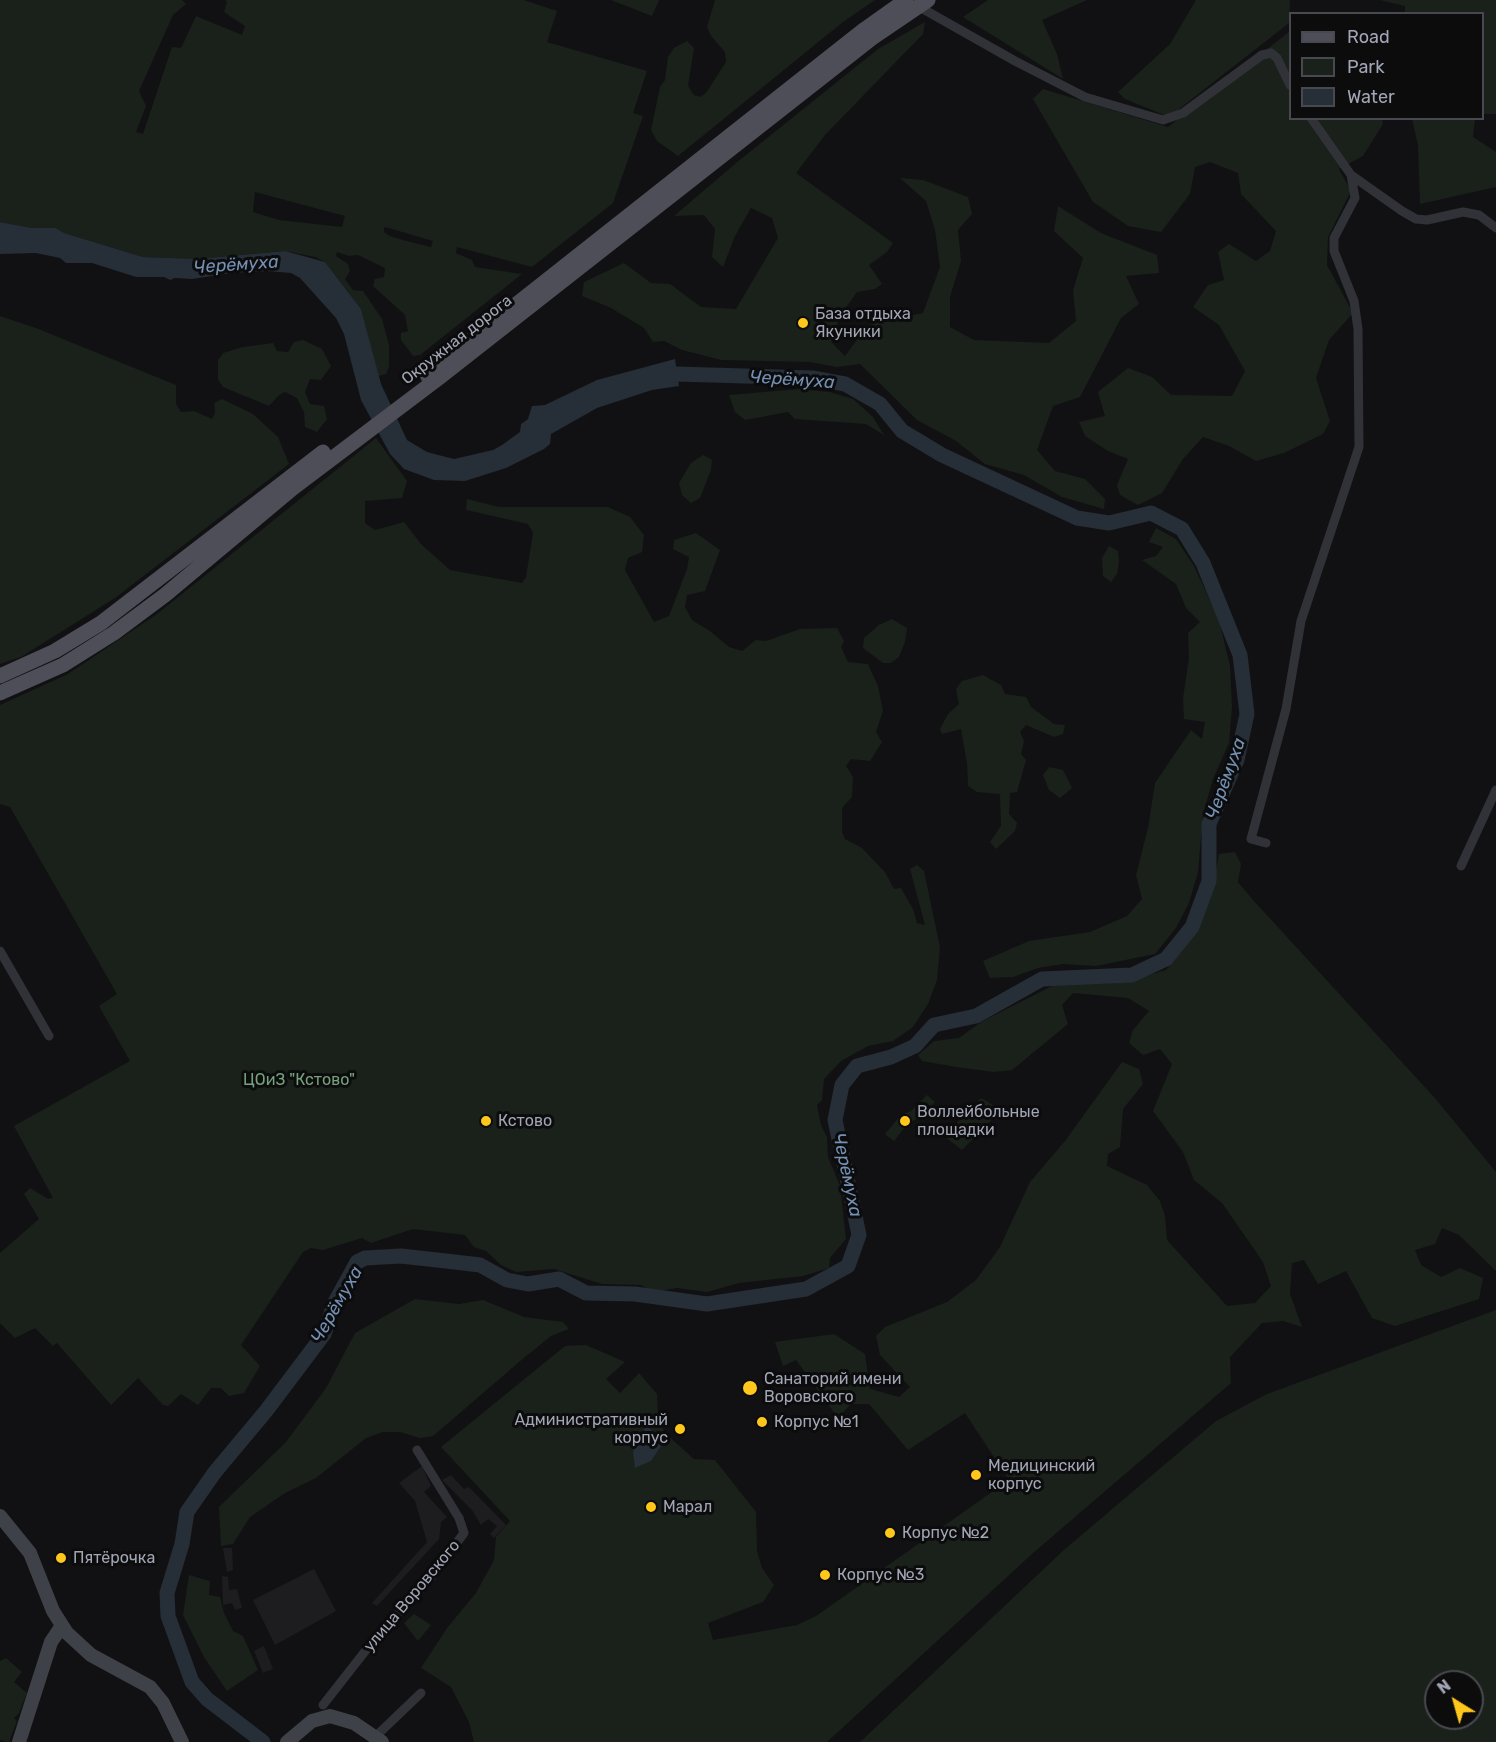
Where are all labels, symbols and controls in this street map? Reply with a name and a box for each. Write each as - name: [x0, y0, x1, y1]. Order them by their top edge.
- legend: [1289, 12, 1484, 120]
- text: Road: [1347, 26, 1390, 48]
- text: Park: [1347, 56, 1384, 78]
- text: Water: [1347, 86, 1395, 108]
- water label: Черёмуха: [193, 251, 279, 279]
- street label: Окружная дорога: [398, 291, 516, 389]
- place label: База отдыха Якуники: [815, 304, 911, 342]
- marker: База отдыха Якуники: [796, 316, 810, 330]
- water label: Черёмуха: [749, 366, 835, 394]
- water label: Черёмуха: [1201, 735, 1251, 823]
- park label: ЦОиЗ "Кстово": [243, 1070, 355, 1090]
- place label: Воллейбольные площадки: [917, 1102, 1040, 1140]
- place label: Кстово: [498, 1111, 552, 1131]
- marker: Кстово: [479, 1114, 493, 1128]
- marker: Воллейбольные площадки: [898, 1114, 912, 1128]
- water label: Черёмуха: [828, 1131, 866, 1219]
- water label: Черёмуха: [306, 1263, 368, 1347]
- place label: Санаторий имени Воровского: [764, 1369, 901, 1407]
- marker: Санаторий имени Воровского: [741, 1379, 759, 1397]
- place label: Административный корпус: [514, 1410, 668, 1448]
- place label: Корпус №1: [774, 1412, 859, 1432]
- marker: Корпус №1: [755, 1415, 769, 1429]
- marker: Административный корпус: [673, 1422, 687, 1436]
- place label: Медицинский корпус: [988, 1456, 1095, 1494]
- marker: Медицинский корпус: [969, 1468, 983, 1482]
- place label: Марал: [663, 1497, 712, 1517]
- marker: Марал: [644, 1500, 658, 1514]
- place label: Корпус №2: [902, 1523, 989, 1543]
- marker: Корпус №2: [883, 1526, 897, 1540]
- street label: улица Воровского: [360, 1536, 464, 1656]
- place label: Пятёрочка: [73, 1548, 155, 1568]
- marker: Пятёрочка: [54, 1551, 68, 1565]
- place label: Корпус №3: [837, 1565, 924, 1585]
- marker: Корпус №3: [818, 1568, 832, 1582]
- north arrow: [1424, 1670, 1484, 1730]
- text: N: [1434, 1676, 1454, 1698]

